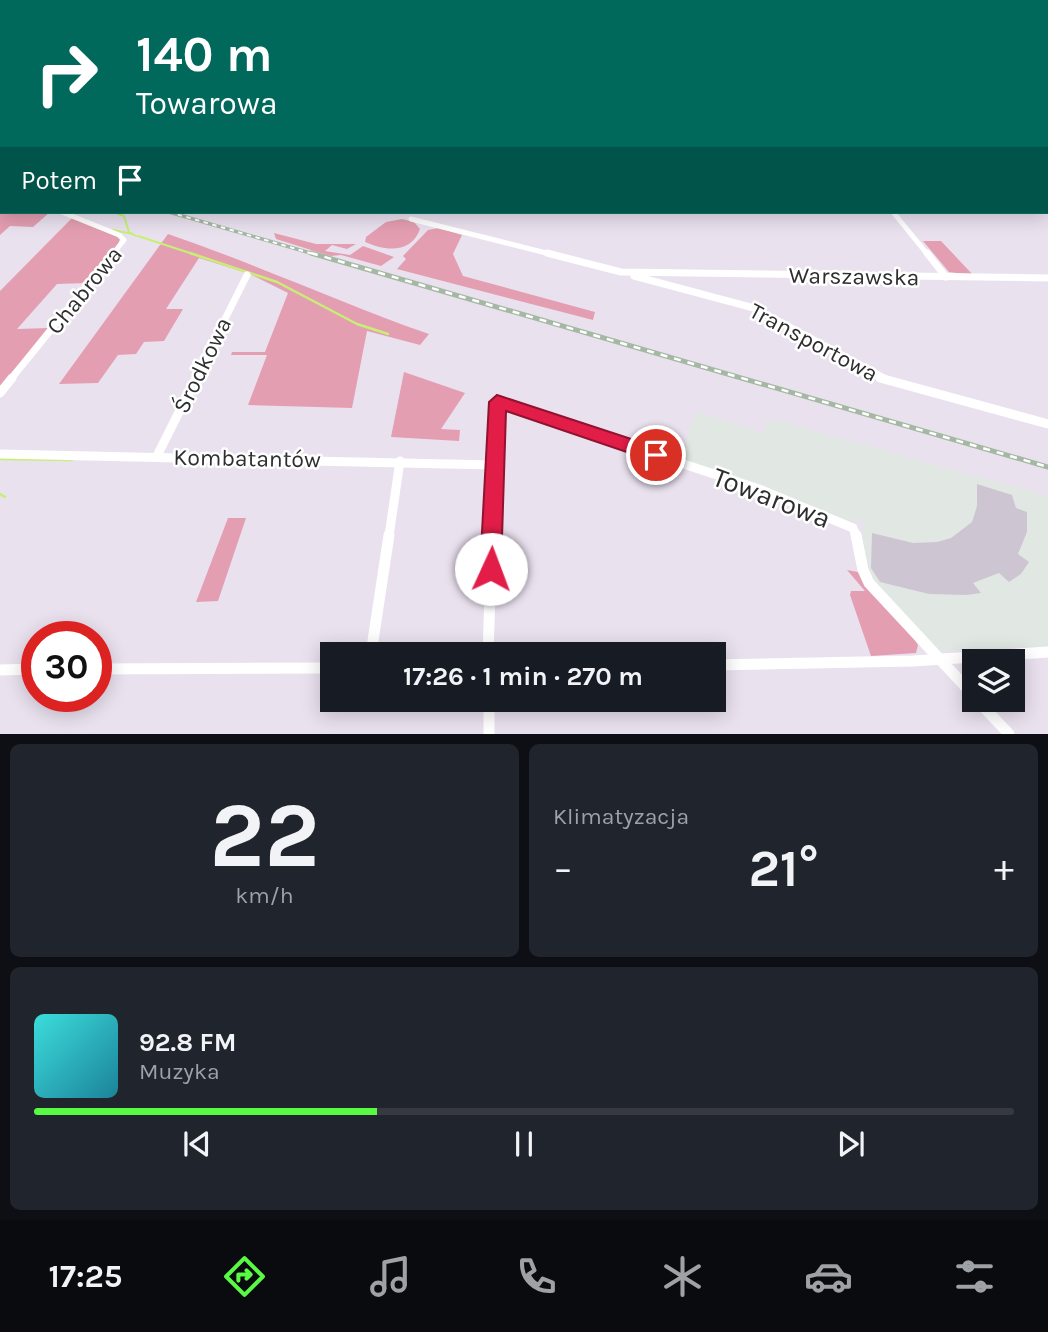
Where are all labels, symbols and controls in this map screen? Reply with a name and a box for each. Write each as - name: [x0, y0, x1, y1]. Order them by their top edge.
- text: 140 m: [136, 26, 273, 83]
- icon: right: [21, 28, 112, 119]
- text: Towarowa: [136, 85, 278, 122]
- icon: arrive: [111, 161, 149, 199]
- text: Potem: [21, 165, 97, 196]
- street label: Chabrowa: [41, 241, 128, 339]
- street label: Warszawska: [788, 262, 920, 291]
- street label: Transportowa: [745, 297, 883, 388]
- street label: Środkowa: [168, 313, 237, 418]
- pin: [626, 425, 686, 485]
- icon: arrive: [637, 436, 675, 474]
- street label: Kombatantów: [173, 444, 321, 473]
- street label: Towarowa: [708, 460, 836, 535]
- position arrow: [454, 532, 528, 606]
- speed limit sign: 30: [21, 621, 112, 712]
- map controls: [962, 649, 1025, 712]
- button: layers: [962, 649, 1025, 712]
- text: 17:26 · 1 min · 270 m: [403, 661, 643, 692]
- text: 22: [209, 783, 320, 889]
- text: Klimatyzacja: [553, 803, 689, 830]
- text: 21°: [748, 838, 819, 899]
- text: −: [553, 846, 573, 891]
- text: +: [994, 846, 1014, 891]
- text: km/h: [235, 882, 294, 909]
- text: 92.8 FM: [139, 1027, 237, 1058]
- text: Muzyka: [139, 1058, 220, 1085]
- icon: previous: [178, 1125, 216, 1163]
- icon: pause: [505, 1125, 543, 1163]
- icon: next: [832, 1125, 870, 1163]
- icon: directions: [220, 1252, 269, 1301]
- icon: music: [366, 1252, 415, 1301]
- icon: phone: [512, 1252, 561, 1301]
- icon: climate: [658, 1252, 707, 1301]
- icon: car: [804, 1252, 853, 1301]
- icon: filters: [950, 1252, 999, 1301]
- text: 17:25: [49, 1258, 123, 1295]

